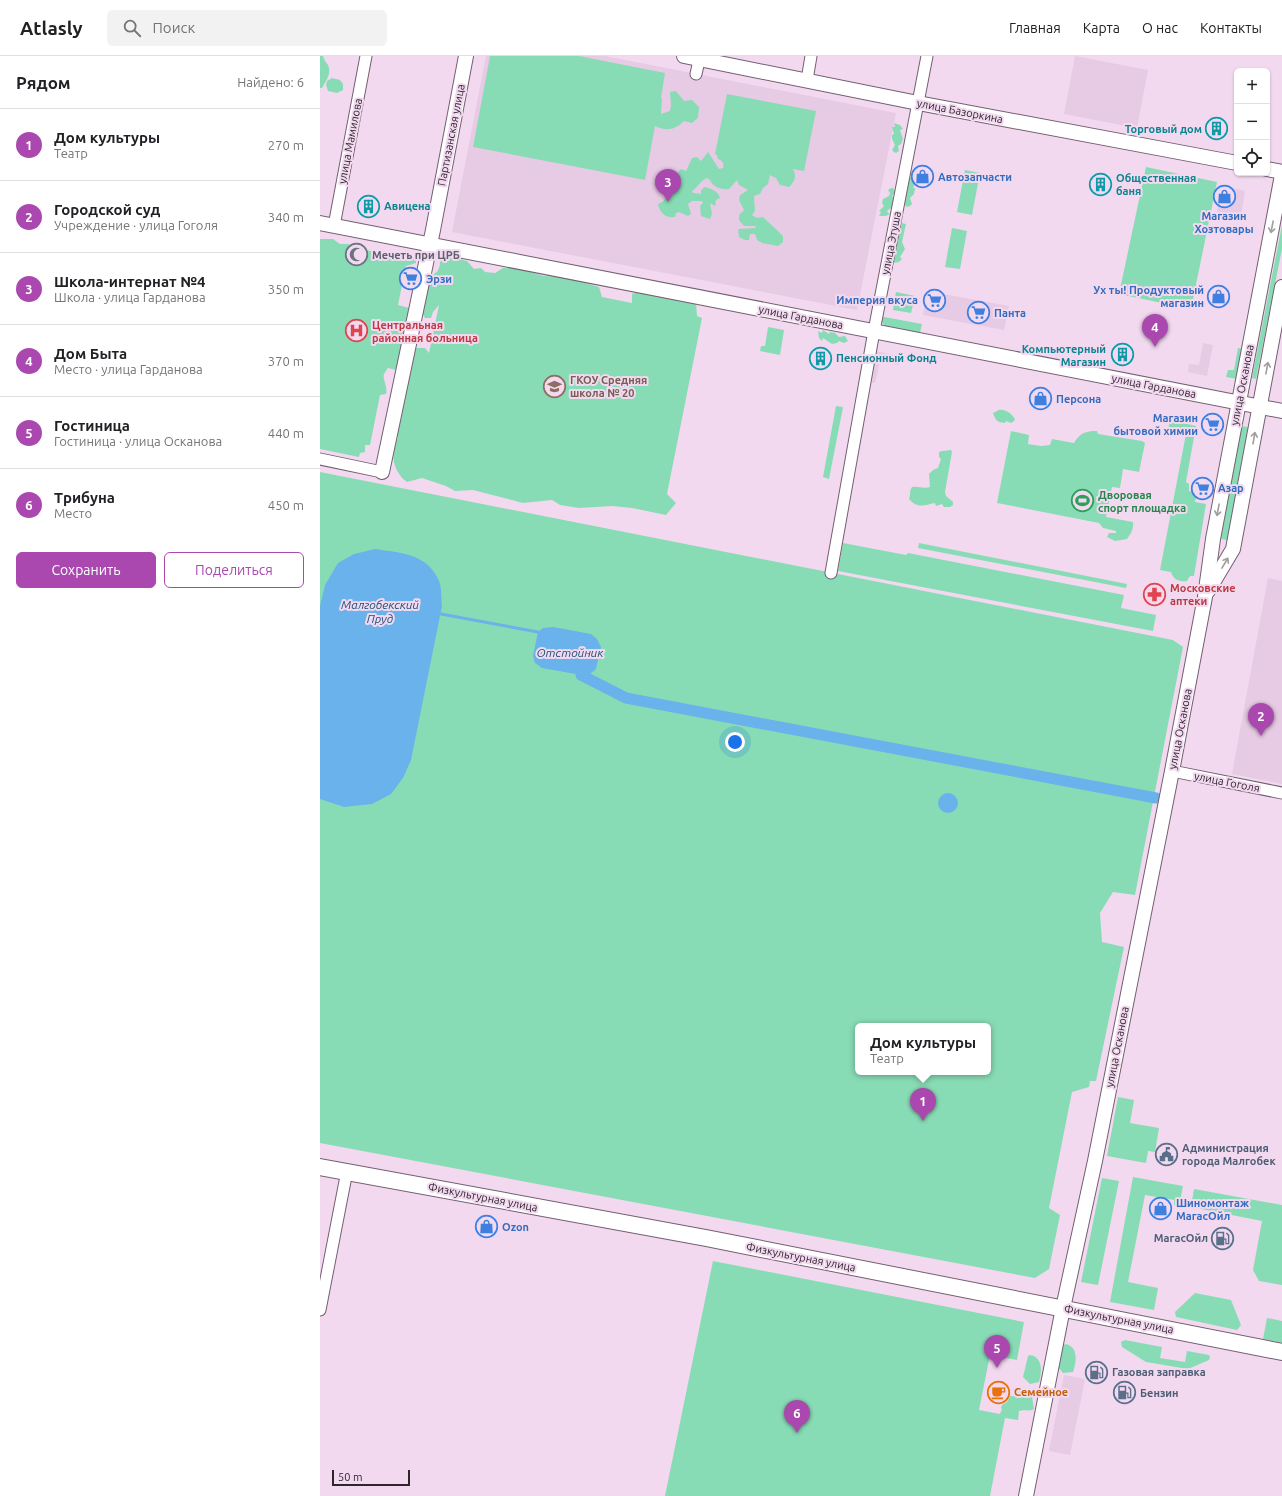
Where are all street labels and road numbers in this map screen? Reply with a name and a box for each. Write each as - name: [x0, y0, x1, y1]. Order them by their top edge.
- street label: Партизанская улица: [435, 83, 467, 187]
- street label: улица Мамилова: [336, 97, 364, 185]
- street label: улица Базоркина: [916, 97, 1004, 125]
- street label: улица Этуша: [879, 210, 903, 276]
- street label: улица Гарданова: [758, 303, 844, 331]
- street label: улица Осканова: [1228, 344, 1256, 426]
- street label: улица Гарданова: [1111, 372, 1197, 400]
- street label: улица Осканова: [1166, 688, 1194, 770]
- street label: улица Гоголя: [1193, 770, 1261, 794]
- street label: улица Осканова: [1103, 1006, 1131, 1088]
- street label: Физкультурная улица: [427, 1180, 539, 1214]
- street label: Физкультурная улица: [745, 1240, 857, 1274]
- street label: Физкультурная улица: [1063, 1302, 1175, 1336]

